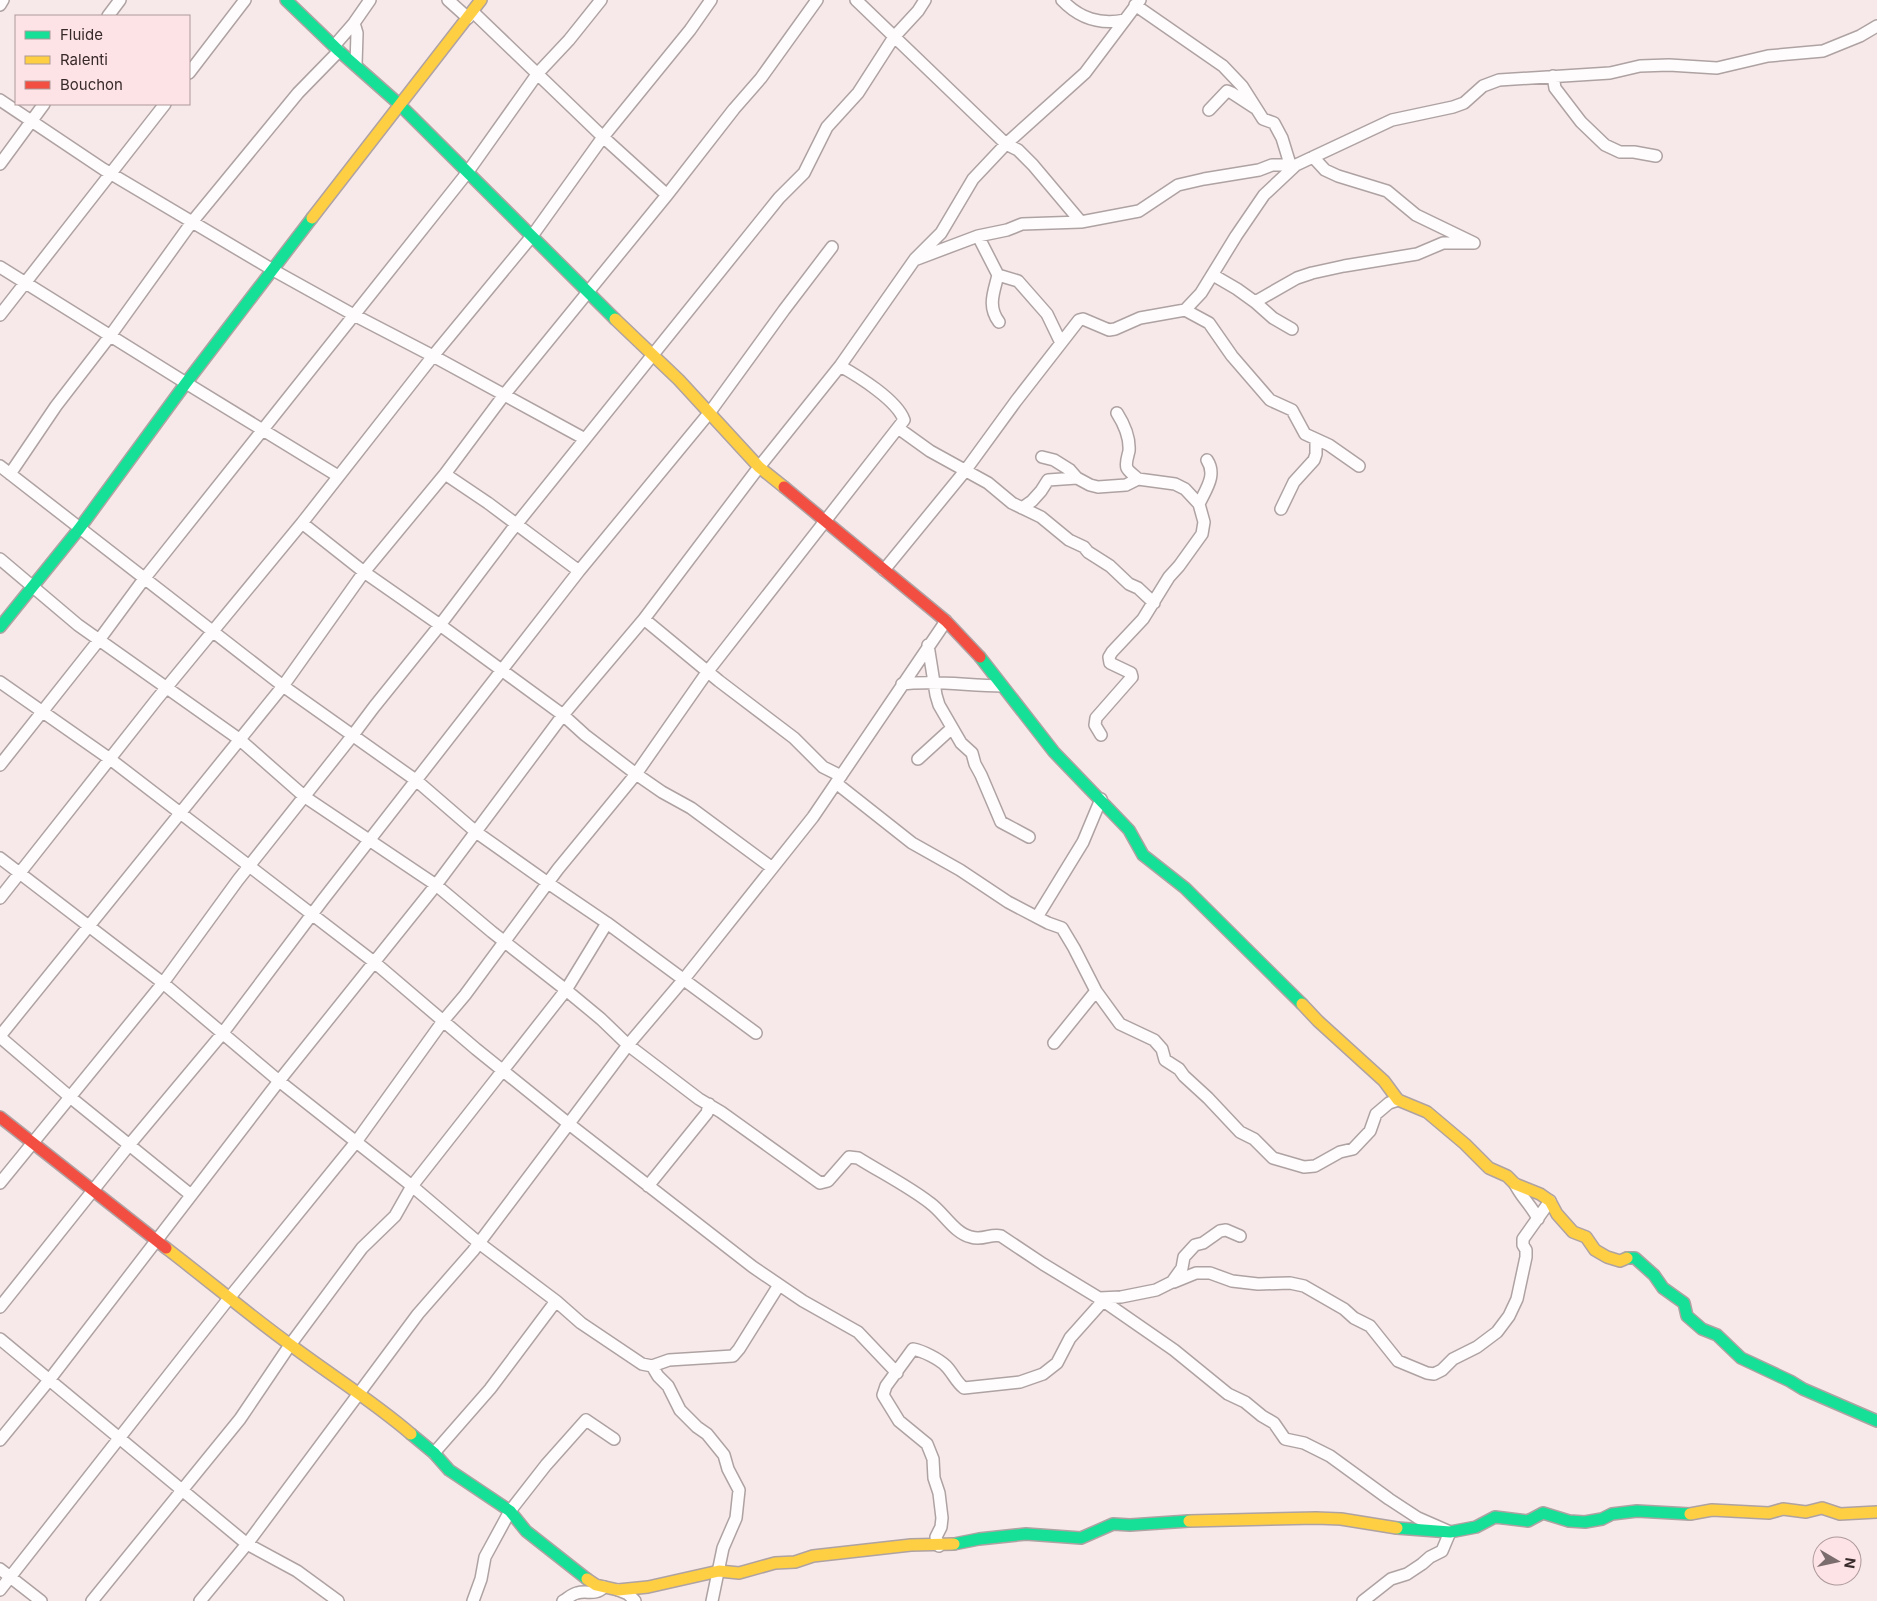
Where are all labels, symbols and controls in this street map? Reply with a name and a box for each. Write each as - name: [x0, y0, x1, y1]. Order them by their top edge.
- legend: [15, 15, 190, 105]
- text: Fluide: [60, 25, 103, 44]
- text: Ralenti: [60, 50, 108, 69]
- text: Bouchon: [60, 75, 123, 94]
- north arrow: [1812, 1536, 1862, 1586]
- text: N: [1841, 1557, 1860, 1570]

